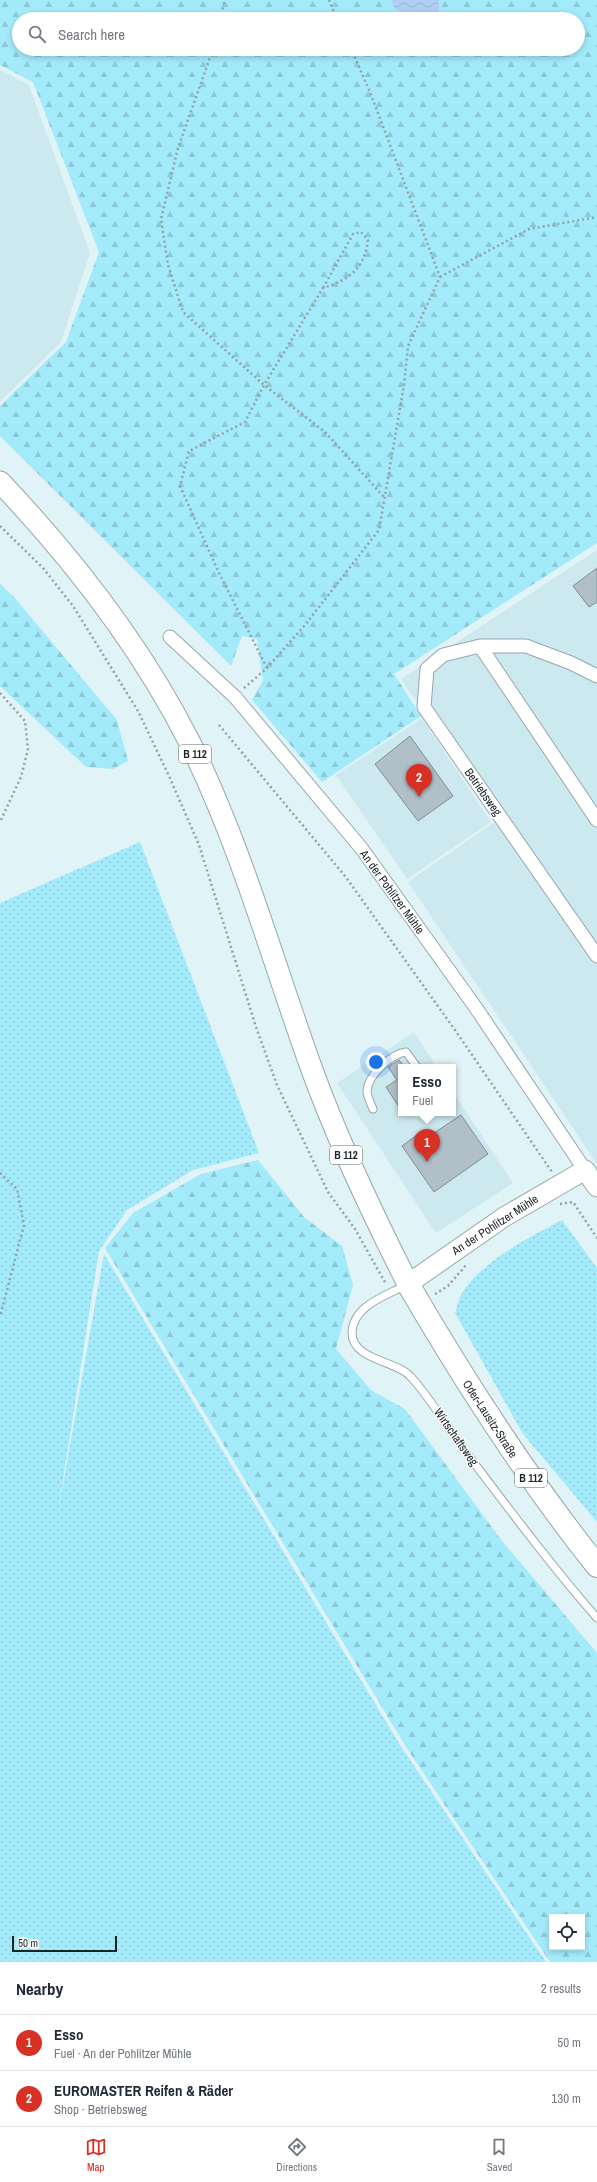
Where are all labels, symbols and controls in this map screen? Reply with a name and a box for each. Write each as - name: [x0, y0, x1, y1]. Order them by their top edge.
- search box: [12, 12, 585, 56]
- icon: search: [26, 23, 48, 45]
- text: Search here: [58, 24, 125, 45]
- road number: B 112: [179, 745, 211, 763]
- pin: 2: [406, 764, 432, 797]
- street label: Betriebsweg: [461, 765, 506, 819]
- street label: An der Pohlitzer Mühle: [356, 846, 428, 937]
- your location: [366, 1052, 386, 1072]
- popup: [398, 1064, 456, 1116]
- text: Esso: [412, 1071, 442, 1092]
- text: Fuel: [412, 1092, 433, 1109]
- pin: 1: [414, 1129, 440, 1162]
- road number: B 112: [330, 1146, 362, 1164]
- street label: An der Pohlitzer Mühle: [448, 1191, 541, 1260]
- street label: Oder-Lausitz-Straße: [459, 1377, 521, 1461]
- street label: Wirtschaftsweg: [430, 1405, 482, 1470]
- road number: B 112: [515, 1469, 547, 1487]
- map controls: [549, 1914, 585, 1950]
- button: locate: [549, 1914, 585, 1950]
- scale bar: [12, 1934, 117, 1953]
- text: 50 m: [18, 1936, 38, 1950]
- text: Nearby: [16, 1977, 63, 2000]
- text: 2 results: [541, 1980, 581, 1997]
- text: Esso: [54, 2024, 83, 2045]
- text: 1: [26, 2034, 32, 2051]
- text: 50 m: [557, 2034, 581, 2051]
- text: Fuel · An der Pohlitzer Mühle: [54, 2045, 191, 2062]
- text: EUROMASTER Reifen & Räder: [54, 2080, 233, 2101]
- text: 2: [26, 2090, 32, 2107]
- text: 130 m: [551, 2090, 581, 2107]
- text: Shop · Betriebsweg: [54, 2101, 147, 2118]
- tab: Map: [85, 2136, 107, 2174]
- tab: Directions: [276, 2136, 317, 2174]
- tab: Saved: [487, 2136, 512, 2174]

